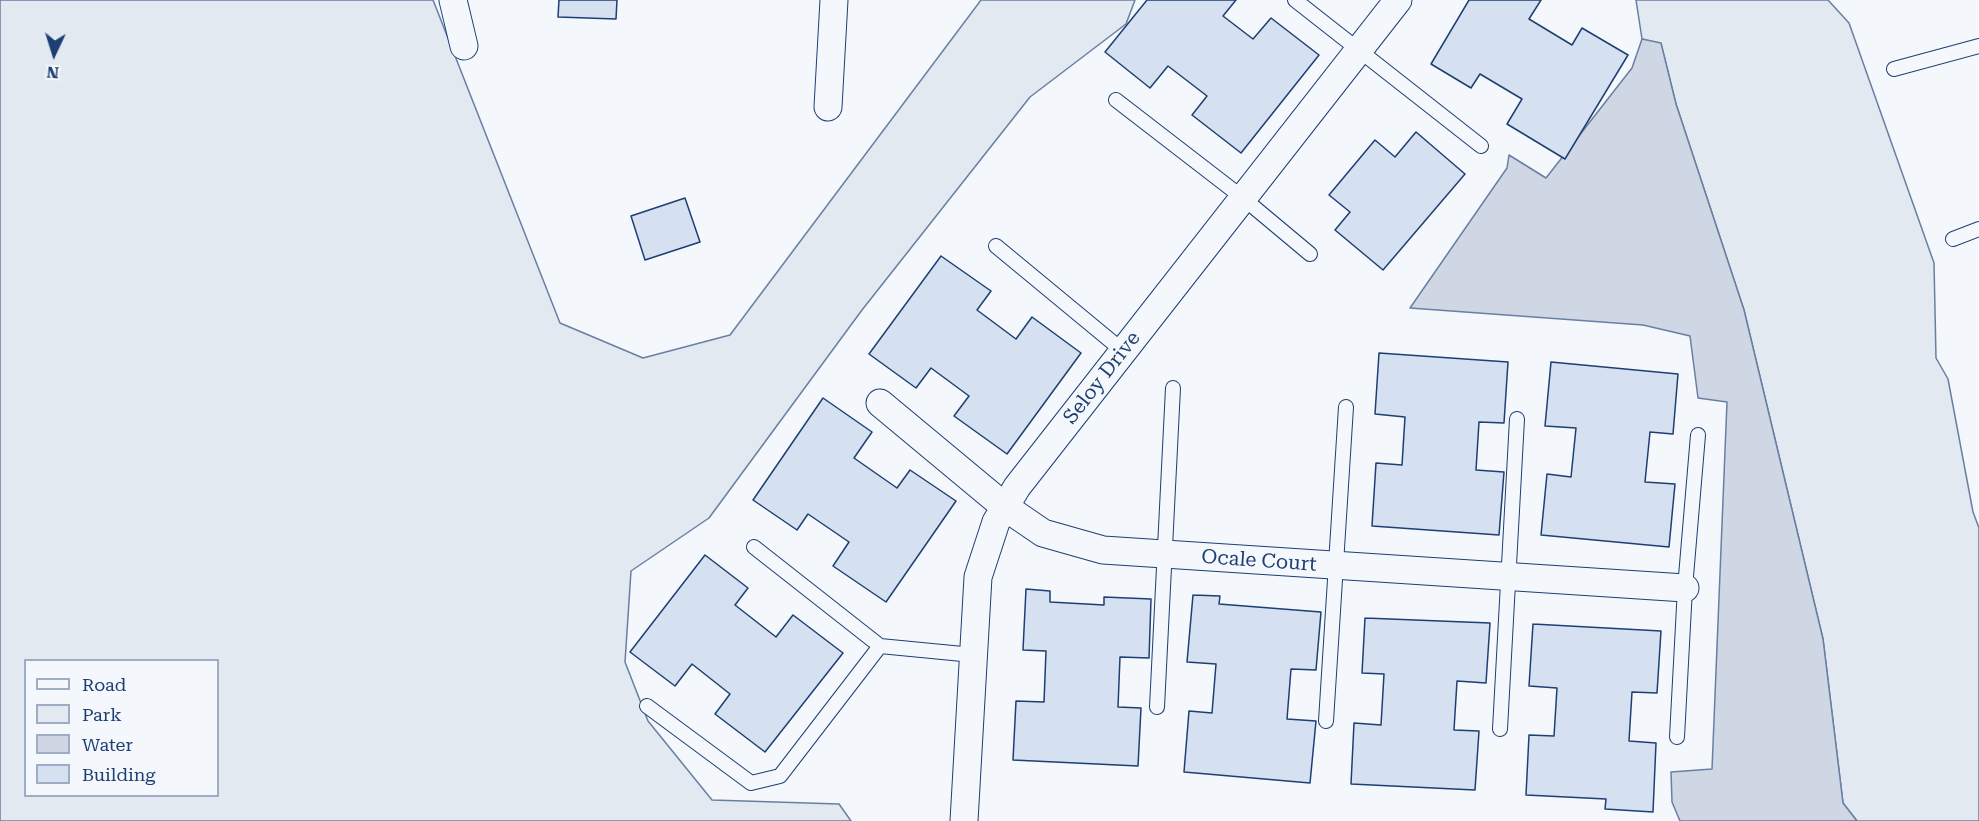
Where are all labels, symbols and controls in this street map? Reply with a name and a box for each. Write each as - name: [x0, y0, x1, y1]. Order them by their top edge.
- north arrow: [24, 24, 84, 84]
- text: N: [46, 63, 60, 82]
- street label: Seloy Drive: [1058, 327, 1146, 429]
- street label: Ocale Court: [1201, 545, 1317, 577]
- legend: [24, 659, 219, 797]
- text: Road: [82, 674, 126, 695]
- text: Park: [82, 704, 122, 725]
- text: Water: [82, 734, 133, 755]
- text: Building: [82, 764, 156, 785]

